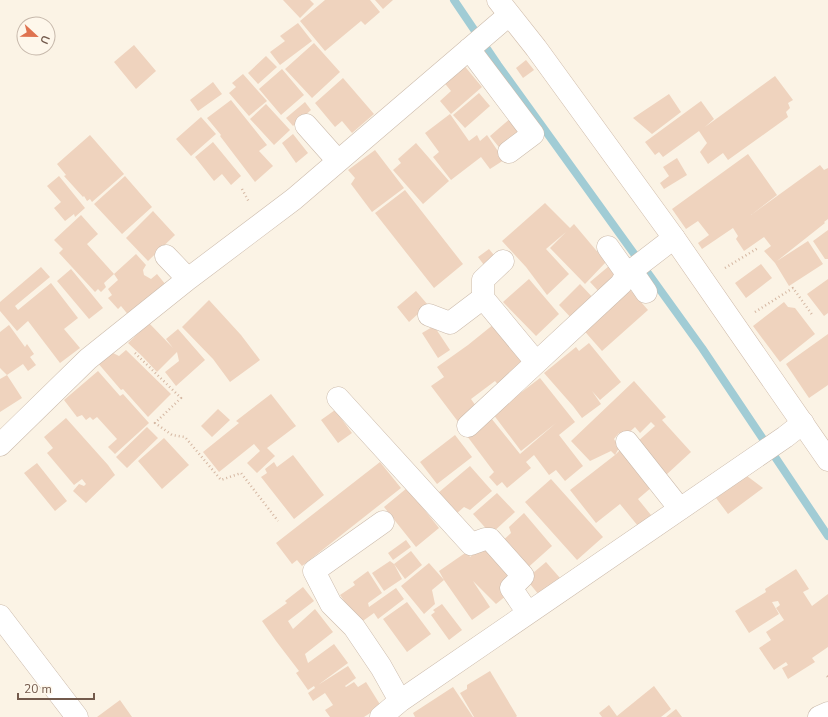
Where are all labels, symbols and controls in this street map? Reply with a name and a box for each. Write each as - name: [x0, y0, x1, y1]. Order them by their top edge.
- north arrow: [16, 16, 56, 56]
- text: U: [36, 33, 53, 46]
- scale bar: [18, 675, 94, 701]
- text: 20 m: [24, 681, 52, 697]

